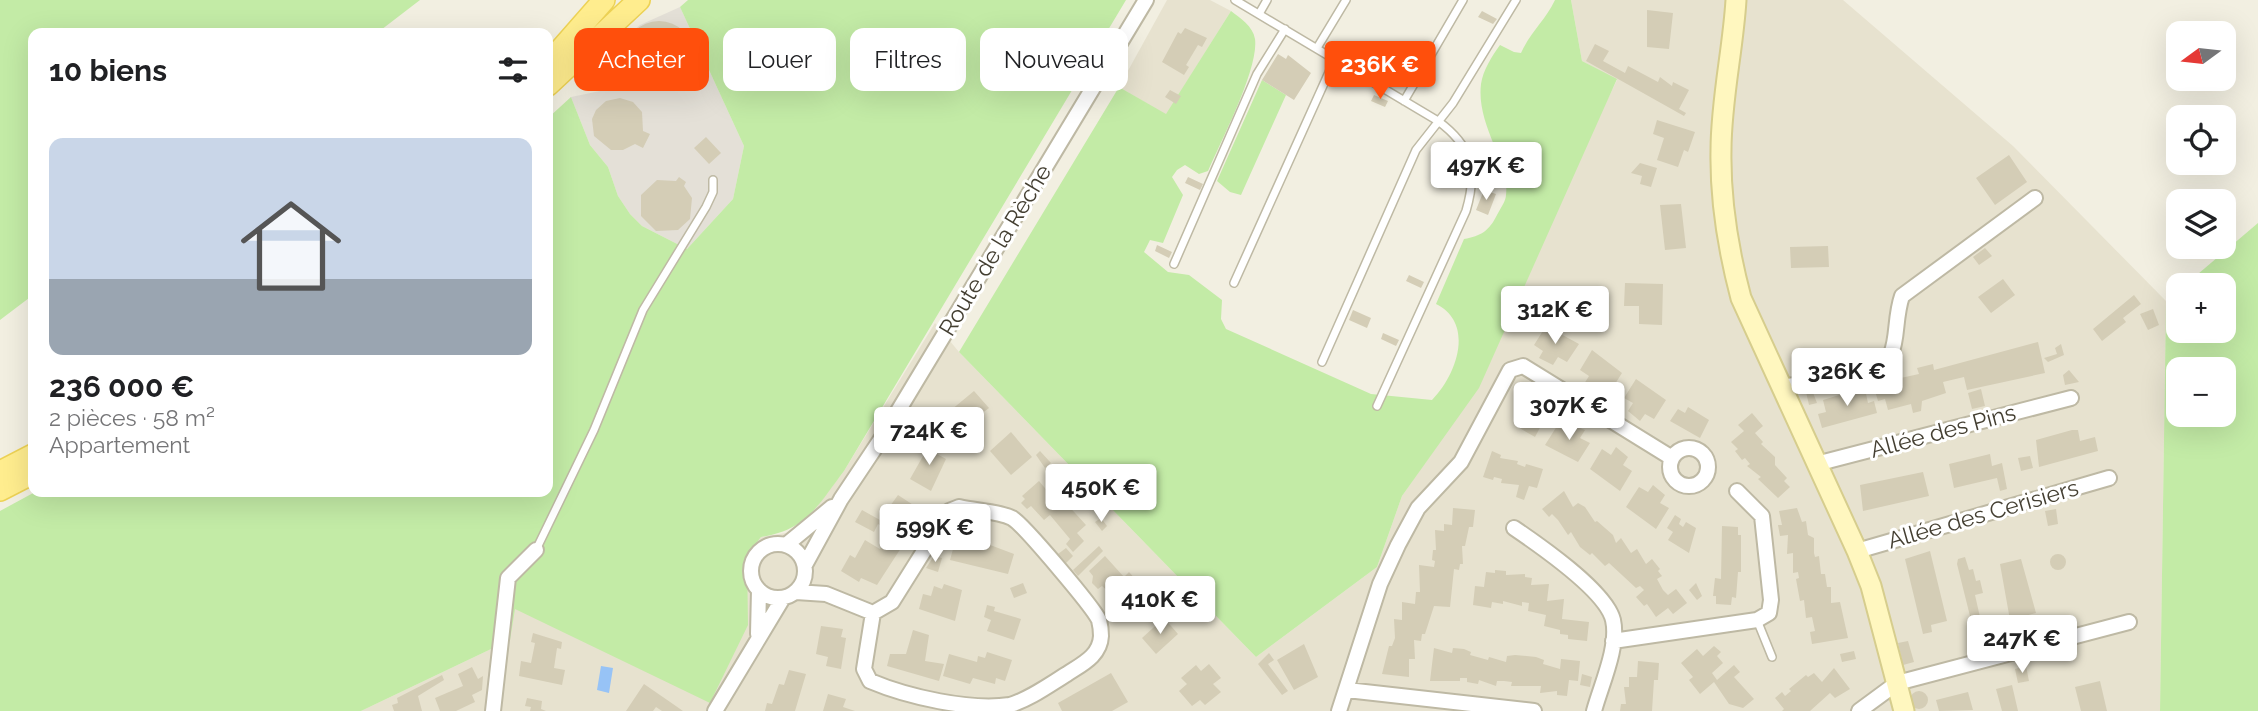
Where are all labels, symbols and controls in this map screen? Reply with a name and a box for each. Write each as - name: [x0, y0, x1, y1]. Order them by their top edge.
- north arrow: [2166, 21, 2236, 91]
- map controls: [2166, 21, 2236, 427]
- chip: Acheter: [574, 28, 709, 91]
- chip: Louer: [723, 28, 836, 91]
- chip: Filtres: [850, 28, 966, 91]
- chip: Nouveau: [980, 28, 1128, 91]
- pin: 236K €: [1323, 42, 1437, 101]
- text: 236K €: [1341, 50, 1419, 77]
- icon: filters: [494, 51, 532, 89]
- text: 10 biens: [49, 53, 167, 88]
- button: locate: [2166, 105, 2236, 175]
- pin: 497K €: [1429, 142, 1543, 202]
- text: 497K €: [1447, 151, 1525, 178]
- street label: Route de la Rèche: [933, 159, 1056, 340]
- icon: home: [228, 183, 354, 309]
- button: layers: [2166, 189, 2236, 259]
- button: +: [2166, 273, 2236, 343]
- pin: 312K €: [1498, 286, 1612, 346]
- text: 312K €: [1517, 295, 1593, 322]
- pin: 326K €: [1790, 348, 1904, 408]
- text: 326K €: [1808, 357, 1886, 384]
- button: −: [2166, 357, 2236, 427]
- text: 236 000 €: [49, 369, 194, 404]
- pin: 307K €: [1512, 382, 1626, 442]
- text: 307K €: [1530, 391, 1608, 418]
- street label: Allée des Pins: [1867, 398, 2019, 463]
- text: 2 pièces · 58 m²: [49, 404, 215, 431]
- pin: 724K €: [872, 407, 986, 467]
- text: 724K €: [890, 416, 968, 443]
- text: Appartement: [49, 431, 190, 458]
- pin: 450K €: [1044, 464, 1158, 524]
- text: 450K €: [1062, 473, 1140, 500]
- street label: Allée des Cerisiers: [1885, 473, 2081, 554]
- pin: 599K €: [878, 504, 992, 564]
- text: 599K €: [896, 513, 974, 540]
- pin: 410K €: [1103, 576, 1217, 636]
- text: 410K €: [1121, 585, 1199, 612]
- pin: 247K €: [1965, 616, 2079, 675]
- text: 247K €: [1983, 624, 2061, 651]

